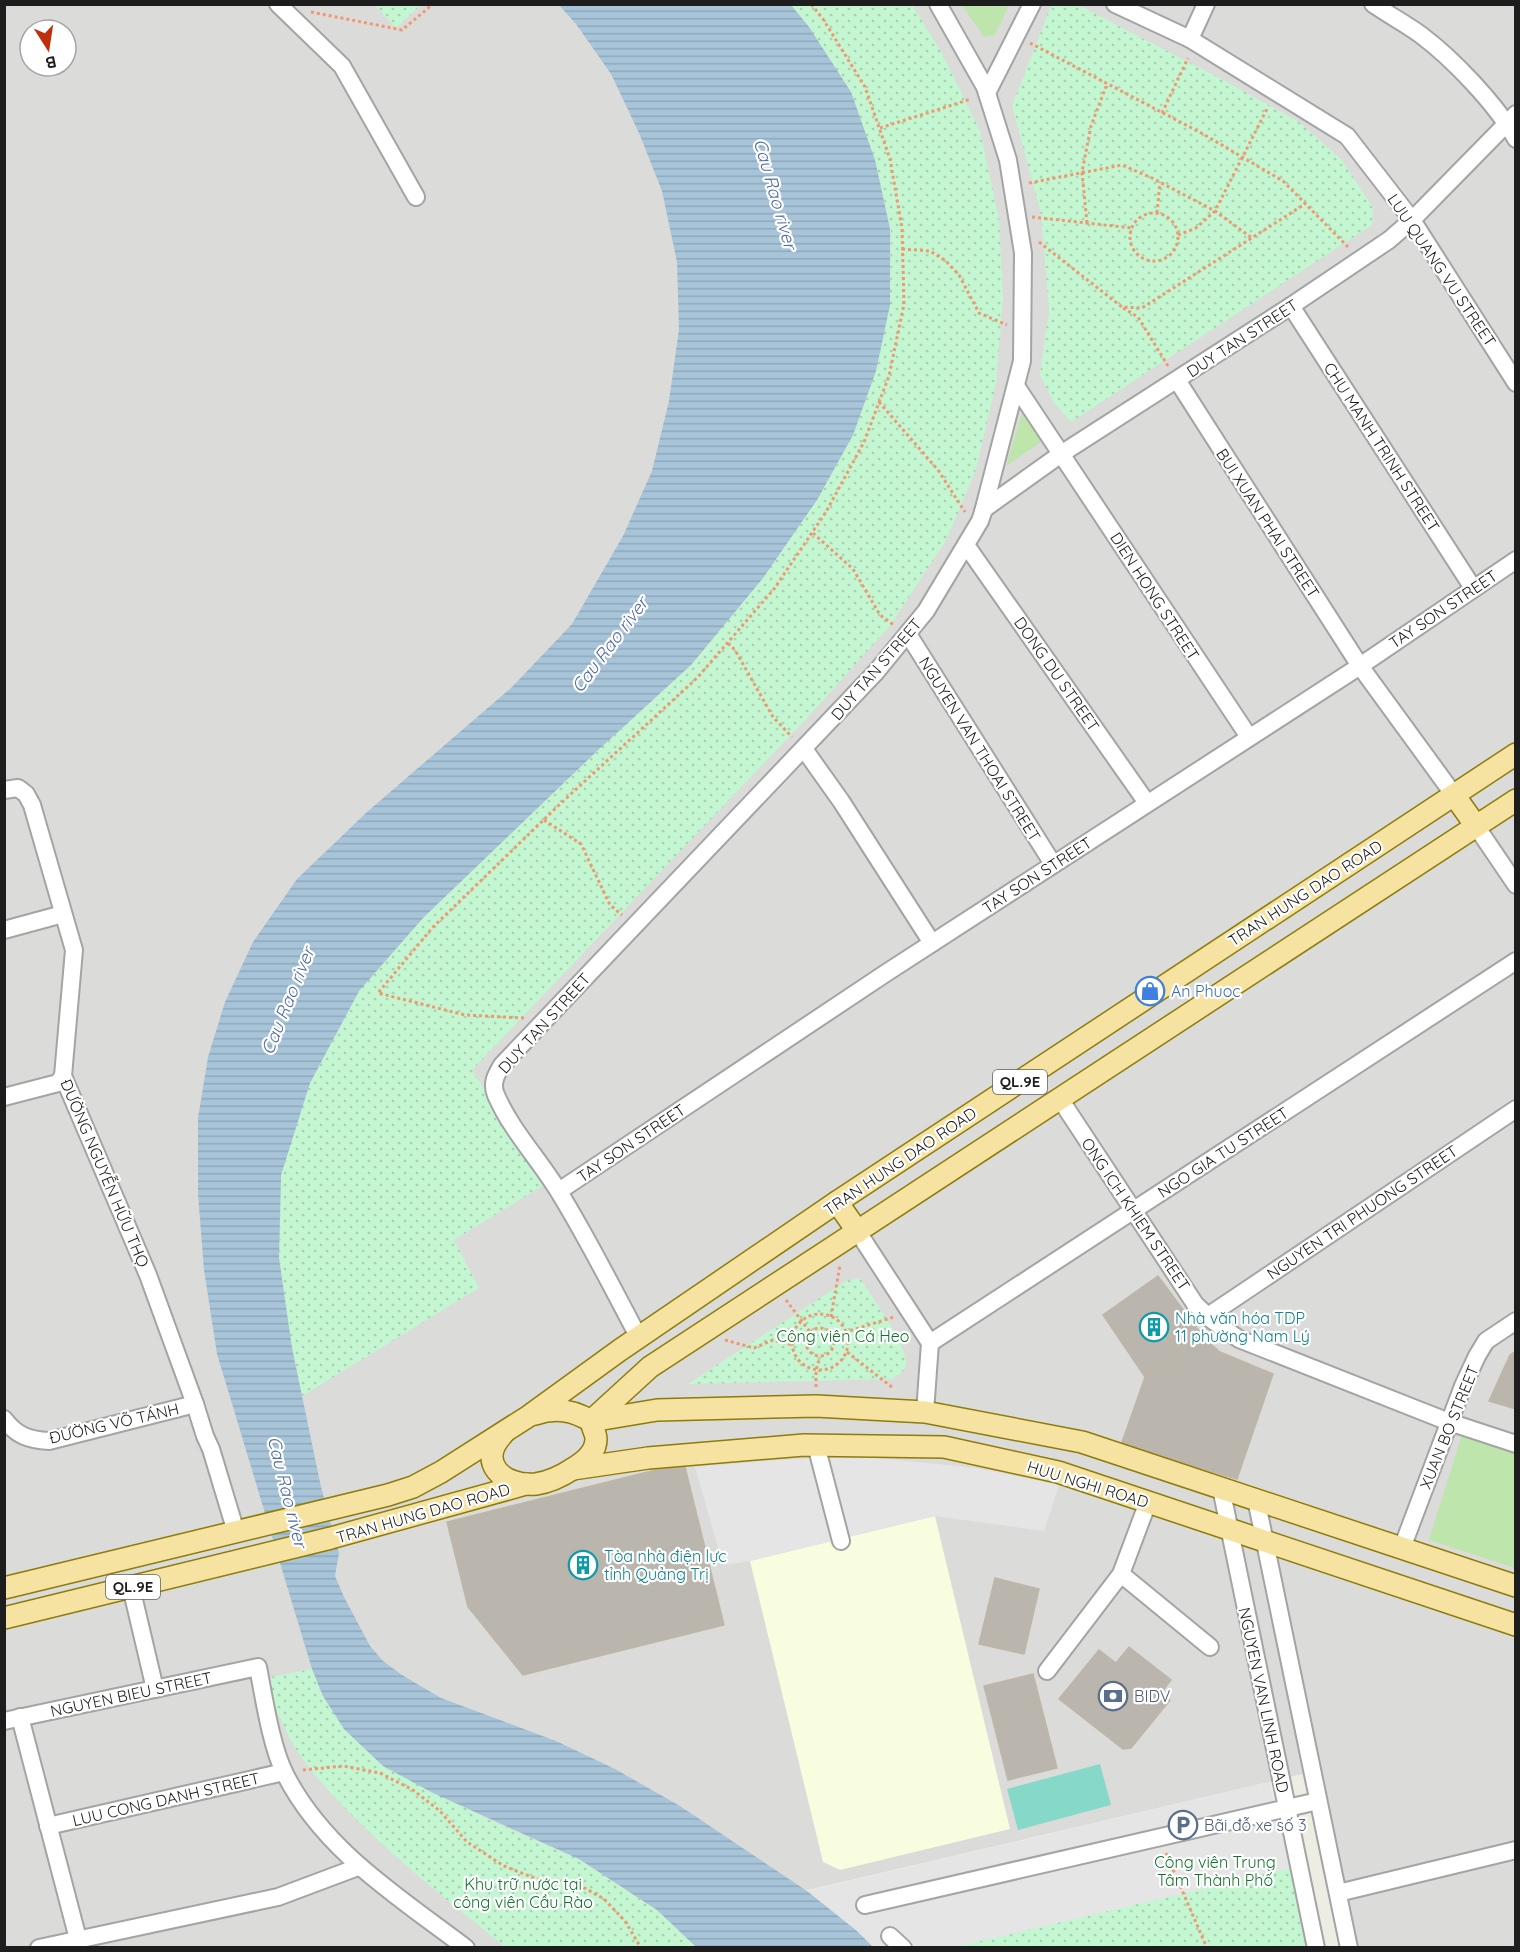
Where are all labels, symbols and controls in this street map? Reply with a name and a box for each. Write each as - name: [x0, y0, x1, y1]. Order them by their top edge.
- north arrow: [18, 18, 78, 78]
- text: B: [44, 52, 58, 74]
- water label: Cau Rao river: [749, 136, 803, 254]
- street label: LUU QUANG VU STREET: [1383, 190, 1501, 351]
- street label: DUY TAN STREET: [1183, 294, 1302, 381]
- street label: CHU MANH TRINH STREET: [1320, 359, 1444, 536]
- street label: BUI XUAN PHAI STREET: [1212, 444, 1324, 602]
- street label: DIEN HONG STREET: [1106, 528, 1204, 664]
- street label: TAY SON STREET: [1385, 565, 1501, 653]
- water label: Cau Rao river: [566, 591, 654, 697]
- street label: DONG DU STREET: [1010, 613, 1104, 735]
- street label: DUY TAN STREET: [826, 614, 926, 724]
- street label: NGUYEN VAN THOAI STREET: [915, 653, 1045, 845]
- street label: TAY SON STREET: [979, 832, 1096, 918]
- street label: TRAN HUNG DAO ROAD: [1224, 836, 1386, 950]
- water label: Cau Rao river: [256, 942, 320, 1058]
- street label: DUY TAN STREET: [494, 968, 595, 1077]
- shop icon: An Phuoc: [1134, 975, 1166, 1007]
- place label: An Phuoc: [1171, 981, 1241, 1001]
- road number: QL.9E: [993, 1070, 1047, 1094]
- street label: ĐƯỜNG NGUYỄN HỮU THỌ: [56, 1075, 155, 1270]
- street label: TAY SON STREET: [573, 1099, 689, 1187]
- street label: TRAN HUNG DAO ROAD: [820, 1102, 980, 1220]
- street label: NGO GIA TU STREET: [1154, 1102, 1292, 1202]
- street label: ONG ICH KHIEM STREET: [1077, 1134, 1195, 1294]
- street label: NGUYEN TRI PHUONG STREET: [1263, 1140, 1462, 1283]
- place label: Nhà văn hóa TDP 11 phường Nam Lý: [1175, 1308, 1310, 1346]
- building icon: Nhà văn hóa TDP 11 phường Nam Lý: [1138, 1311, 1170, 1343]
- park label: Công viên Cá Heo: [777, 1326, 910, 1346]
- street label: XUAN BO STREET: [1415, 1362, 1483, 1492]
- street label: ĐƯỜNG VÕ TÁNH: [47, 1398, 181, 1448]
- water label: Cau Rao river: [263, 1434, 313, 1552]
- street label: HUU NGHI ROAD: [1025, 1456, 1151, 1512]
- street label: TRAN HUNG DAO ROAD: [334, 1479, 512, 1547]
- place label: Tòa nhà điện lực tỉnh Quảng Trị: [604, 1546, 727, 1584]
- building icon: Tòa nhà điện lực tỉnh Quảng Trị: [567, 1549, 599, 1581]
- road number: QL.9E: [106, 1575, 160, 1599]
- street label: NGUYEN VAN LINH ROAD: [1235, 1605, 1293, 1795]
- street label: NGUYEN BIEU STREET: [48, 1667, 214, 1721]
- bank icon: BIDV: [1097, 1680, 1129, 1712]
- place label: BIDV: [1134, 1686, 1171, 1706]
- street label: LUU CONG DANH STREET: [70, 1768, 262, 1830]
- parking icon: Bãi đỗ xe số 3: [1167, 1809, 1199, 1841]
- place label: Bãi đỗ xe số 3: [1204, 1815, 1307, 1835]
- park label: Công viên Trung Tâm Thành Phố: [1154, 1852, 1276, 1890]
- park label: Khu trữ nước tại công viên Cầu Rào: [453, 1874, 593, 1912]

